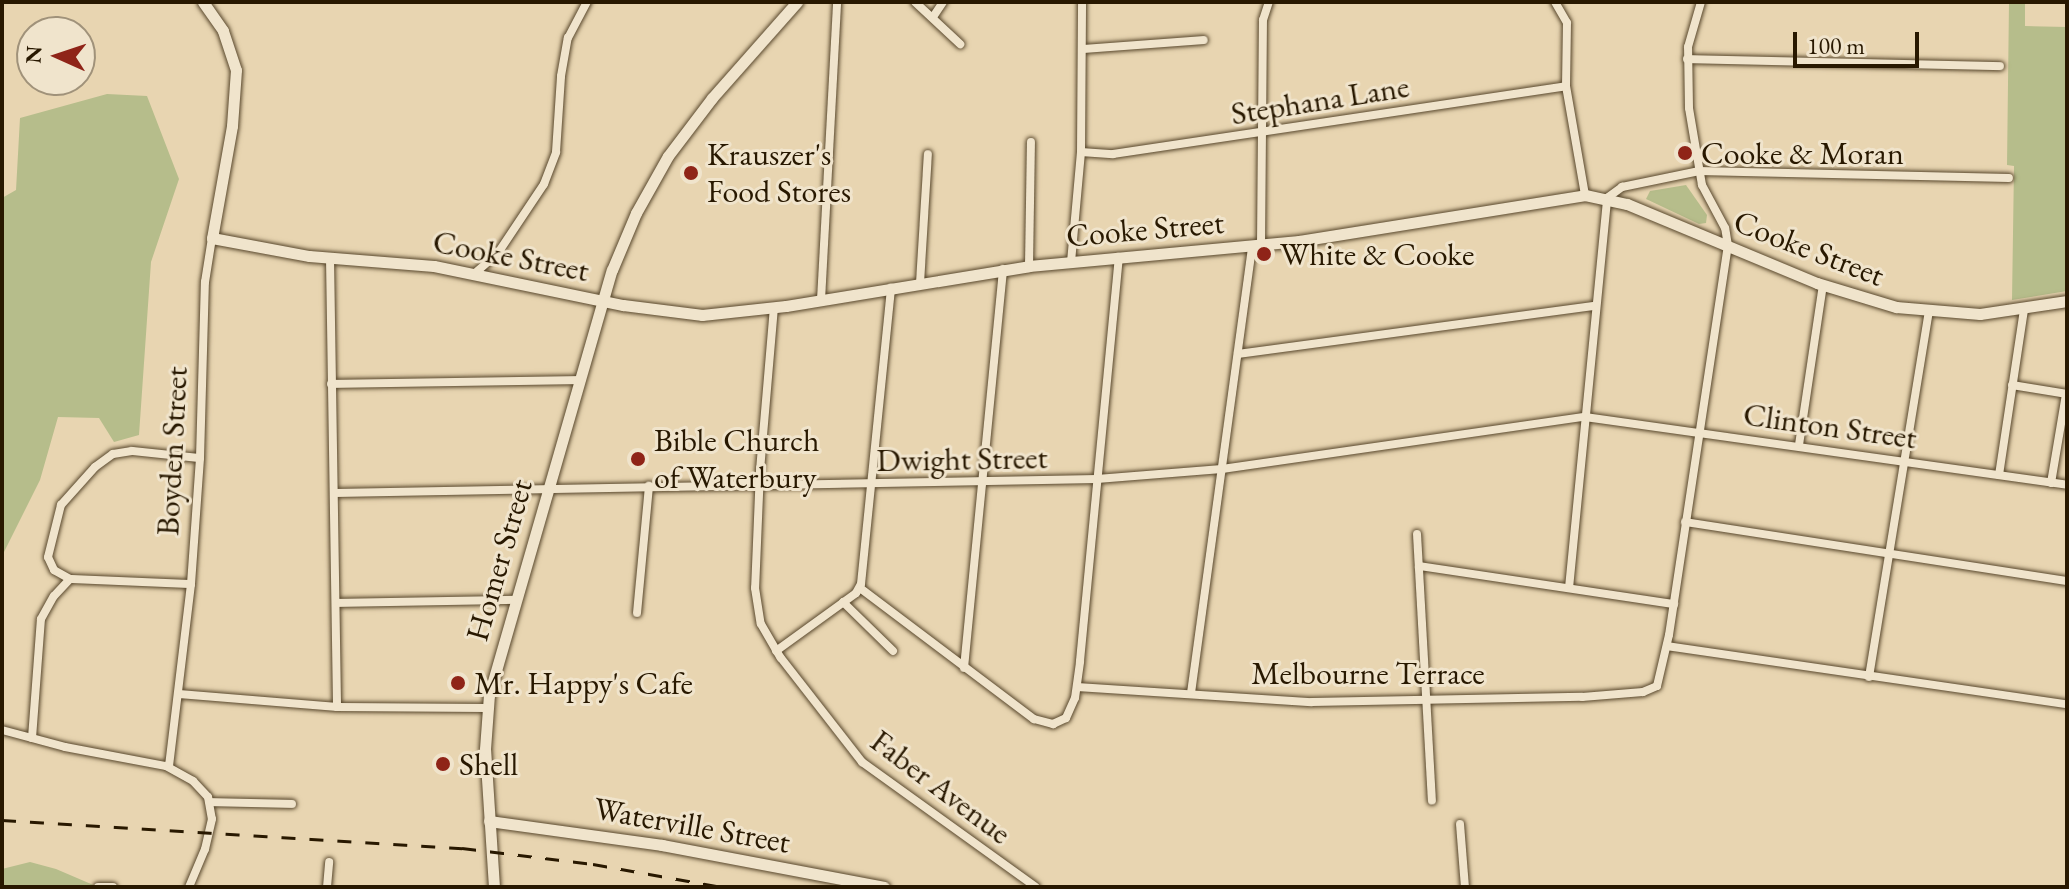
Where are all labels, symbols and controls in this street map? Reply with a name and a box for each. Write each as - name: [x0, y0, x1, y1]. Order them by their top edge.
- north arrow: [16, 16, 96, 96]
- scale bar: [1797, 16, 1923, 66]
- text: 100 m: [1807, 30, 1865, 61]
- text: N: [19, 45, 48, 64]
- street label: Stephana Lane: [1228, 67, 1412, 133]
- place label: Cooke & Moran: [1701, 134, 1904, 172]
- place label: Krauszer's Food Stores: [707, 136, 851, 211]
- marker: Cooke & Moran: [1676, 144, 1694, 162]
- marker: Krauszer's Food Stores: [682, 164, 700, 182]
- street label: Cooke Street: [1728, 202, 1890, 294]
- street label: Cooke Street: [1065, 203, 1225, 255]
- street label: Cooke Street: [430, 222, 592, 290]
- place label: White & Cooke: [1280, 235, 1475, 273]
- marker: White & Cooke: [1255, 245, 1273, 263]
- street label: Boyden Street: [148, 365, 196, 537]
- street label: Clinton Street: [1741, 395, 1919, 457]
- place label: Bible Church of Waterbury: [654, 422, 819, 497]
- street label: Dwight Street: [876, 438, 1048, 480]
- marker: Bible Church of Waterbury: [629, 450, 647, 468]
- street label: Homer Street: [458, 475, 540, 645]
- street label: Melbourne Terrace: [1251, 654, 1485, 692]
- place label: Mr. Happy's Cafe: [474, 664, 693, 702]
- marker: Mr. Happy's Cafe: [449, 674, 467, 692]
- street label: Faber Avenue: [863, 722, 1019, 852]
- place label: Shell: [459, 745, 518, 783]
- marker: Shell: [434, 755, 452, 773]
- street label: Waterville Street: [591, 789, 793, 861]

